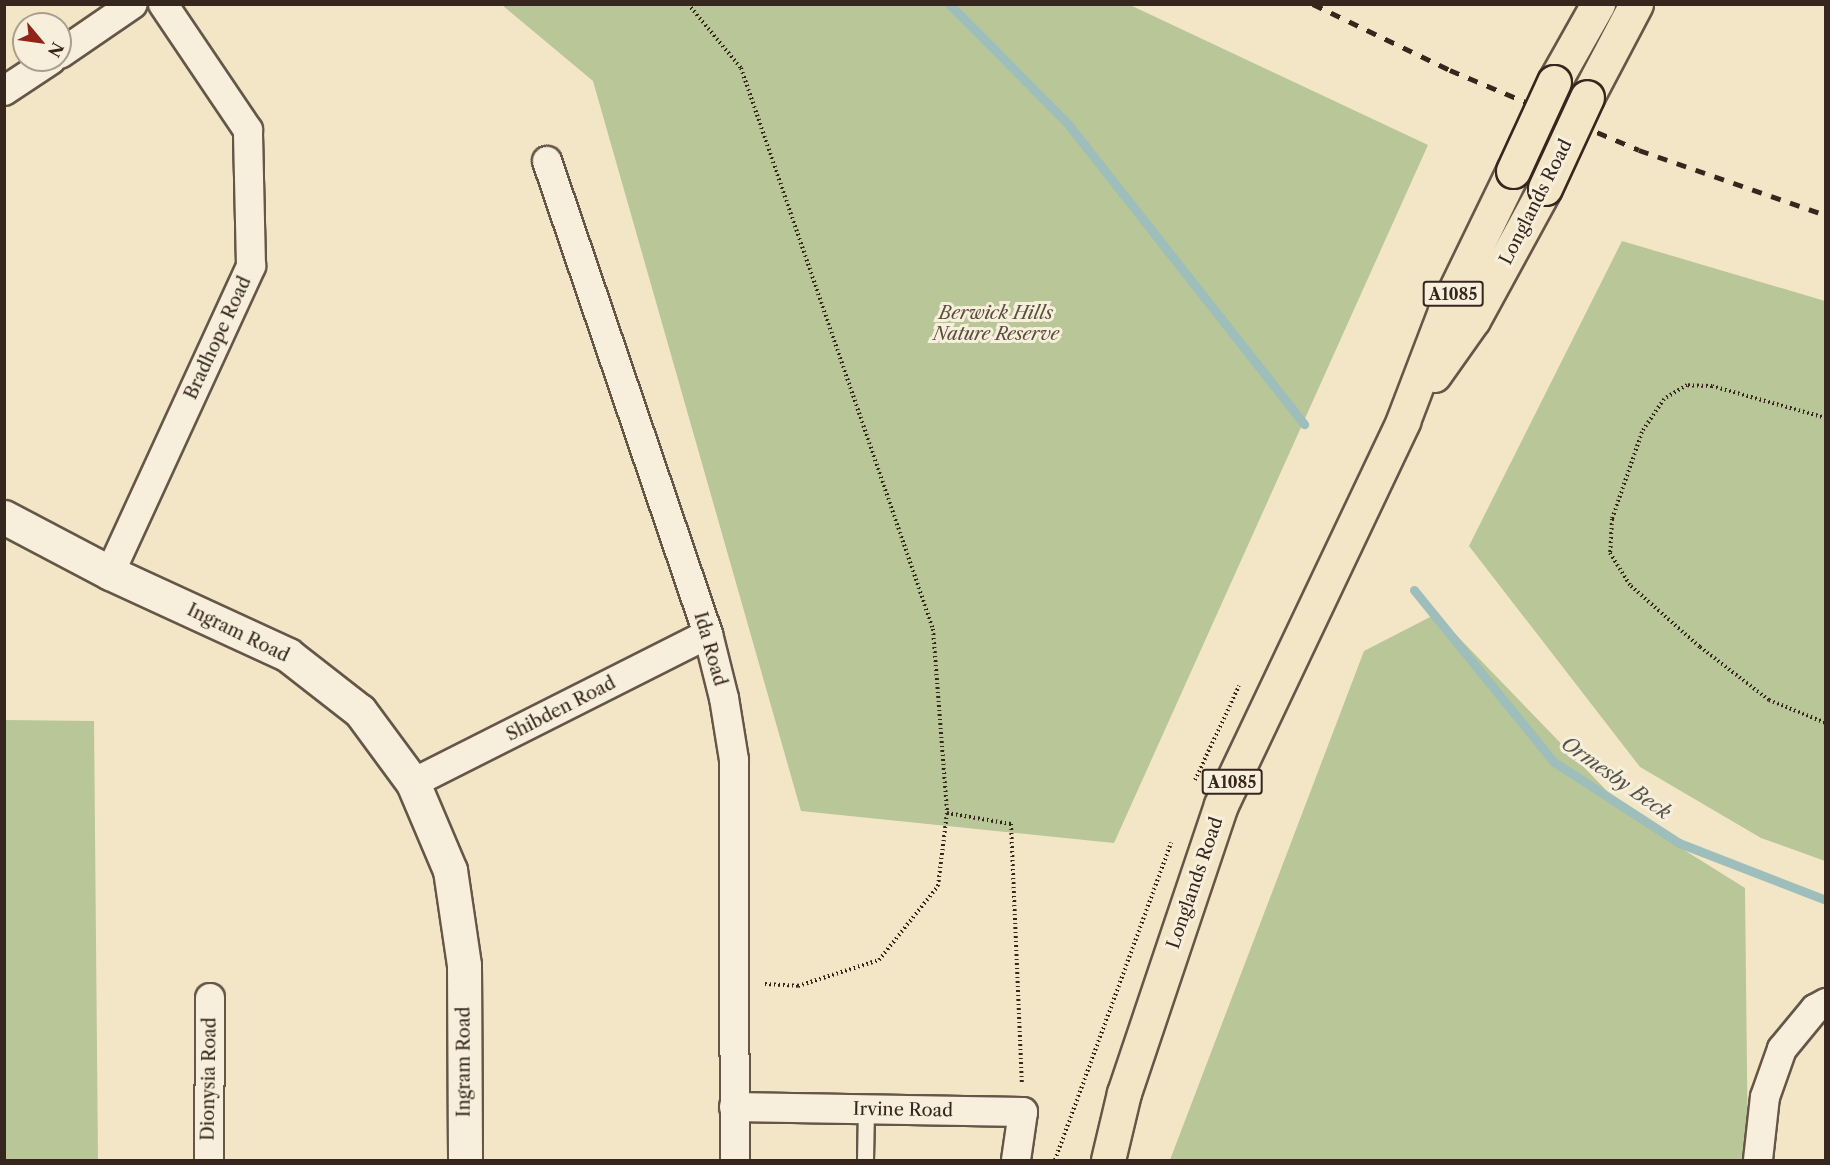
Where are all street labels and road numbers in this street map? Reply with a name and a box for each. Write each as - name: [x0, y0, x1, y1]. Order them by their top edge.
- street label: Longlands Road: [1495, 136, 1577, 268]
- street label: Bradhope Road: [180, 273, 256, 403]
- road number: A1085: [1422, 281, 1484, 307]
- street label: Ingram Road: [184, 599, 292, 667]
- street label: Ida Road: [689, 609, 731, 689]
- street label: Shibden Road: [503, 672, 619, 746]
- road number: A1085: [1200, 769, 1264, 795]
- street label: Longlands Road: [1162, 814, 1228, 952]
- street label: Ingram Road: [453, 1007, 475, 1117]
- street label: Dionysia Road: [197, 1017, 221, 1141]
- street label: Irvine Road: [853, 1098, 953, 1122]

